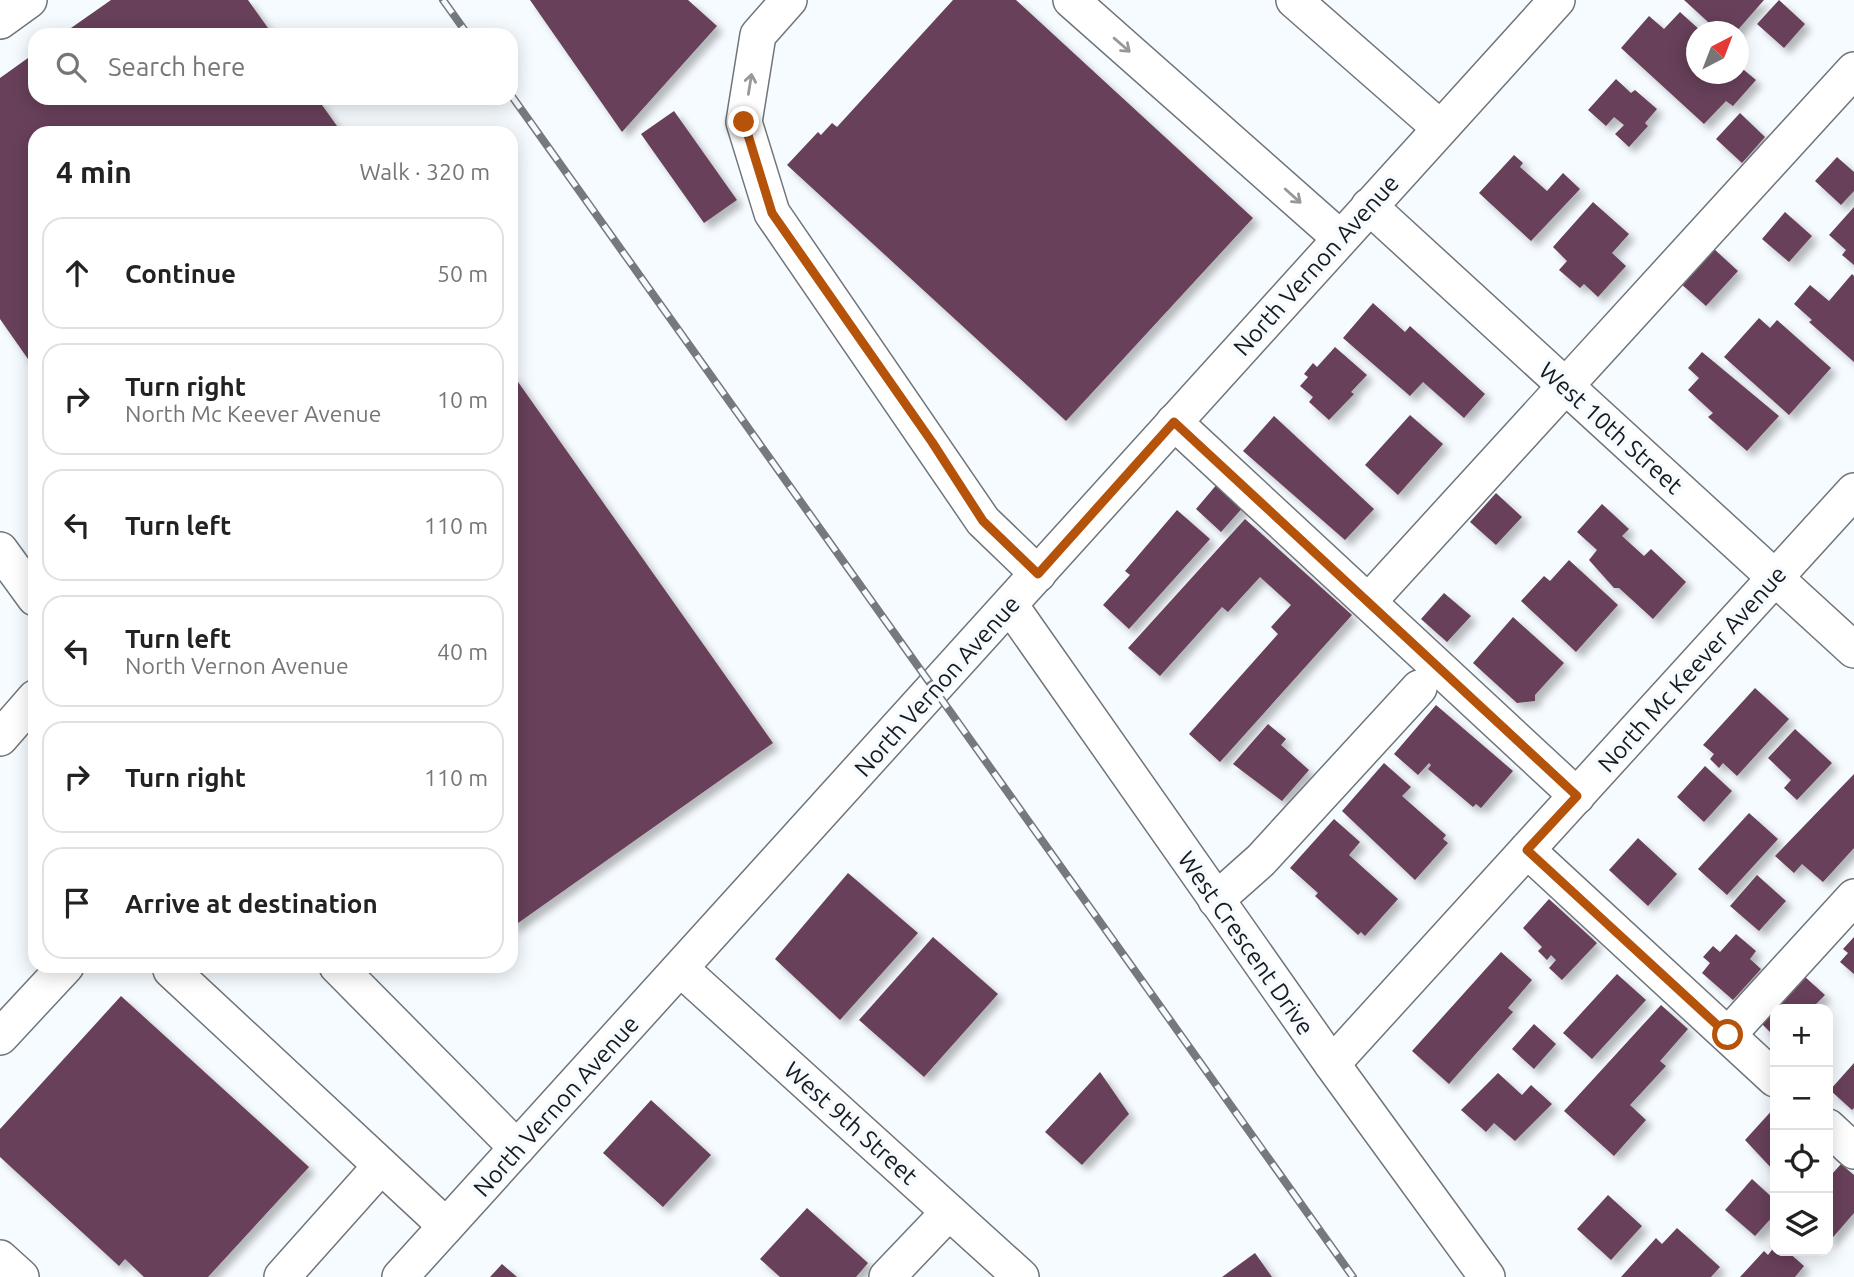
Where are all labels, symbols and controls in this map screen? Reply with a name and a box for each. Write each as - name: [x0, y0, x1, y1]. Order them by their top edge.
- north arrow: [1686, 21, 1749, 84]
- search box: [28, 28, 518, 105]
- one-way arrow: [1113, 37, 1131, 53]
- icon: search: [52, 48, 90, 86]
- text: Search here: [108, 52, 245, 81]
- one-way arrow: [744, 73, 757, 96]
- route end: [728, 106, 759, 137]
- text: 4 min: [56, 155, 132, 189]
- text: Walk · 320 m: [359, 159, 490, 184]
- street label: North Vernon Avenue: [1228, 169, 1404, 361]
- one-way arrow: [1284, 187, 1301, 204]
- icon: ahead: [58, 254, 96, 292]
- text: Continue: [125, 259, 236, 288]
- text: 50 m: [437, 261, 488, 286]
- street label: West 10th Street: [1534, 357, 1689, 500]
- text: Turn right: [125, 372, 246, 401]
- icon: right: [58, 380, 96, 418]
- text: 10 m: [437, 387, 488, 412]
- text: North Mc Keever Avenue: [125, 401, 381, 426]
- icon: left: [58, 506, 96, 544]
- text: Turn left: [125, 511, 231, 540]
- text: 110 m: [424, 513, 488, 538]
- street label: North Mc Keever Avenue: [1592, 561, 1792, 777]
- street label: North Vernon Avenue: [849, 590, 1025, 782]
- text: Turn left: [125, 624, 231, 653]
- icon: left: [58, 632, 96, 670]
- text: 40 m: [437, 639, 488, 664]
- text: North Vernon Avenue: [125, 653, 349, 678]
- icon: right: [58, 758, 96, 796]
- text: Turn right: [125, 763, 246, 792]
- text: 110 m: [424, 765, 488, 790]
- street label: West Crescent Drive: [1173, 846, 1319, 1040]
- icon: arrive: [58, 884, 96, 922]
- text: Arrive at destination: [125, 889, 378, 918]
- map controls: [1770, 1004, 1833, 1256]
- button: +: [1770, 1004, 1833, 1067]
- street label: North Vernon Avenue: [468, 1010, 644, 1202]
- route start: [1712, 1019, 1743, 1050]
- street label: West 9th Street: [779, 1056, 923, 1190]
- button: −: [1770, 1067, 1833, 1130]
- button: locate: [1770, 1130, 1833, 1193]
- button: layers: [1770, 1193, 1833, 1256]

